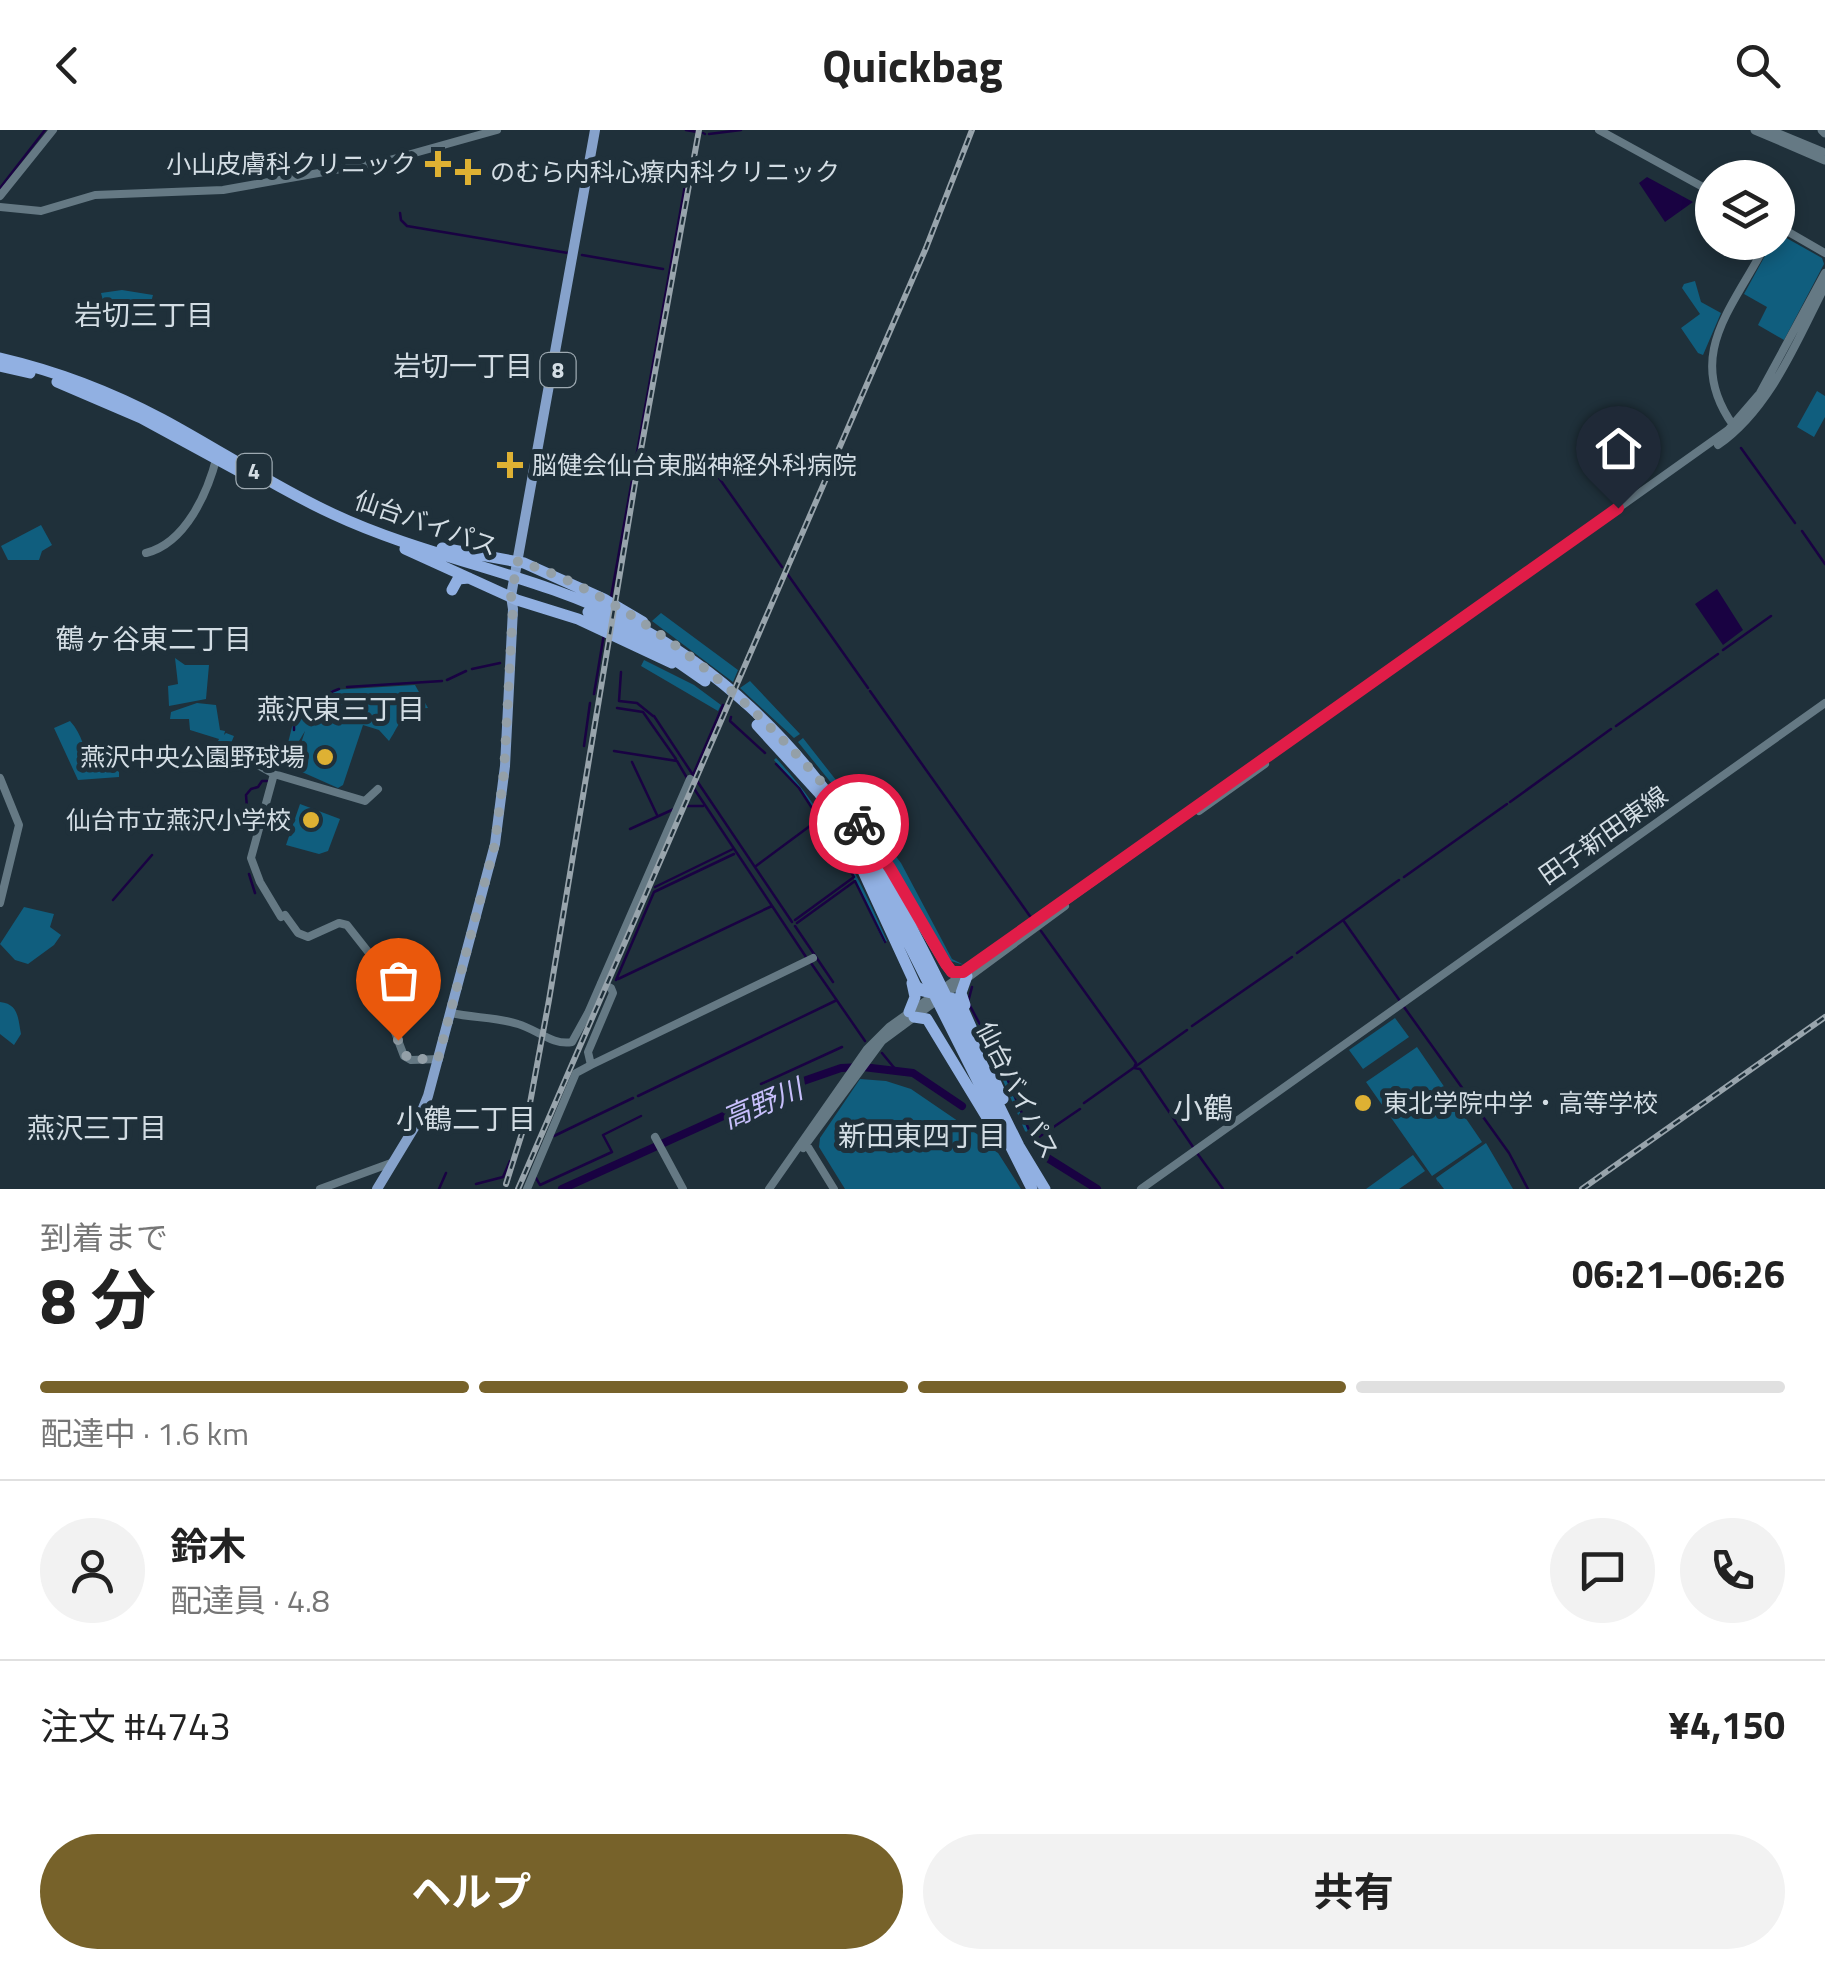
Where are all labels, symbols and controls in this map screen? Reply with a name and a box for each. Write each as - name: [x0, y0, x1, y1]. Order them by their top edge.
- text: Quickbag: [822, 31, 1003, 99]
- icon: back: [40, 38, 95, 93]
- icon: search: [1730, 38, 1785, 93]
- place label: 小山皮膚科クリニック: [166, 145, 416, 183]
- marker: 小山皮膚科クリニック: [425, 151, 451, 177]
- place label: のむら内科心療内科クリニック: [490, 153, 840, 191]
- marker: のむら内科心療内科クリニック: [455, 159, 481, 185]
- map controls: [1695, 160, 1795, 260]
- button: layers: [1695, 160, 1795, 260]
- district label: 岩切三丁目: [74, 293, 214, 336]
- district label: 岩切一丁目: [393, 344, 533, 387]
- road number: 8: [540, 353, 576, 387]
- pin: [1576, 406, 1661, 509]
- icon: home: [1591, 421, 1646, 476]
- place label: 脳健会仙台東脳神経外科病院: [532, 446, 857, 484]
- marker: 脳健会仙台東脳神経外科病院: [497, 452, 523, 478]
- road number: 4: [236, 454, 272, 488]
- street label: 仙台バイパス: [349, 481, 503, 565]
- district label: 鶴ヶ谷東二丁目: [56, 617, 252, 660]
- district label: 燕沢東三丁目: [257, 687, 425, 730]
- place label: 燕沢中央公園野球場: [80, 738, 305, 776]
- marker: 燕沢中央公園野球場: [314, 746, 336, 768]
- courier: [809, 774, 909, 874]
- street label: 田子新田東線: [1531, 776, 1675, 894]
- icon: bike: [832, 797, 887, 852]
- place label: 仙台市立燕沢小学校: [66, 801, 291, 839]
- marker: 仙台市立燕沢小学校: [300, 809, 322, 831]
- pin: [356, 938, 441, 1041]
- icon: bag: [371, 953, 426, 1008]
- street label: 仙台バイパス: [967, 1015, 1069, 1165]
- water label: 高野川: [715, 1066, 812, 1139]
- place label: 東北学院中学・高等学校: [1383, 1084, 1658, 1122]
- district label: 小鶴: [1173, 1085, 1233, 1131]
- marker: 東北学院中学・高等学校: [1352, 1092, 1374, 1114]
- district label: 小鶴二丁目: [396, 1097, 536, 1140]
- district label: 燕沢三丁目: [27, 1106, 167, 1149]
- district label: 新田東四丁目: [838, 1114, 1006, 1157]
- text: 到着まで: [40, 1213, 168, 1261]
- text: 06:21–06:26: [1572, 1245, 1785, 1303]
- text: 8 分: [40, 1249, 156, 1348]
- text: 配達中 · 1.6 km: [40, 1409, 249, 1457]
- text: 鈴木: [170, 1517, 246, 1575]
- button: person: [40, 1518, 145, 1623]
- button: chat: [1550, 1518, 1655, 1623]
- button: phone: [1680, 1518, 1785, 1623]
- text: 配達員 · 4.8: [170, 1576, 330, 1624]
- text: ¥4,150: [1669, 1696, 1785, 1754]
- text: 注文 #4743: [40, 1697, 231, 1755]
- button: ヘルプ: [40, 1834, 903, 1949]
- button: 共有: [923, 1834, 1785, 1949]

